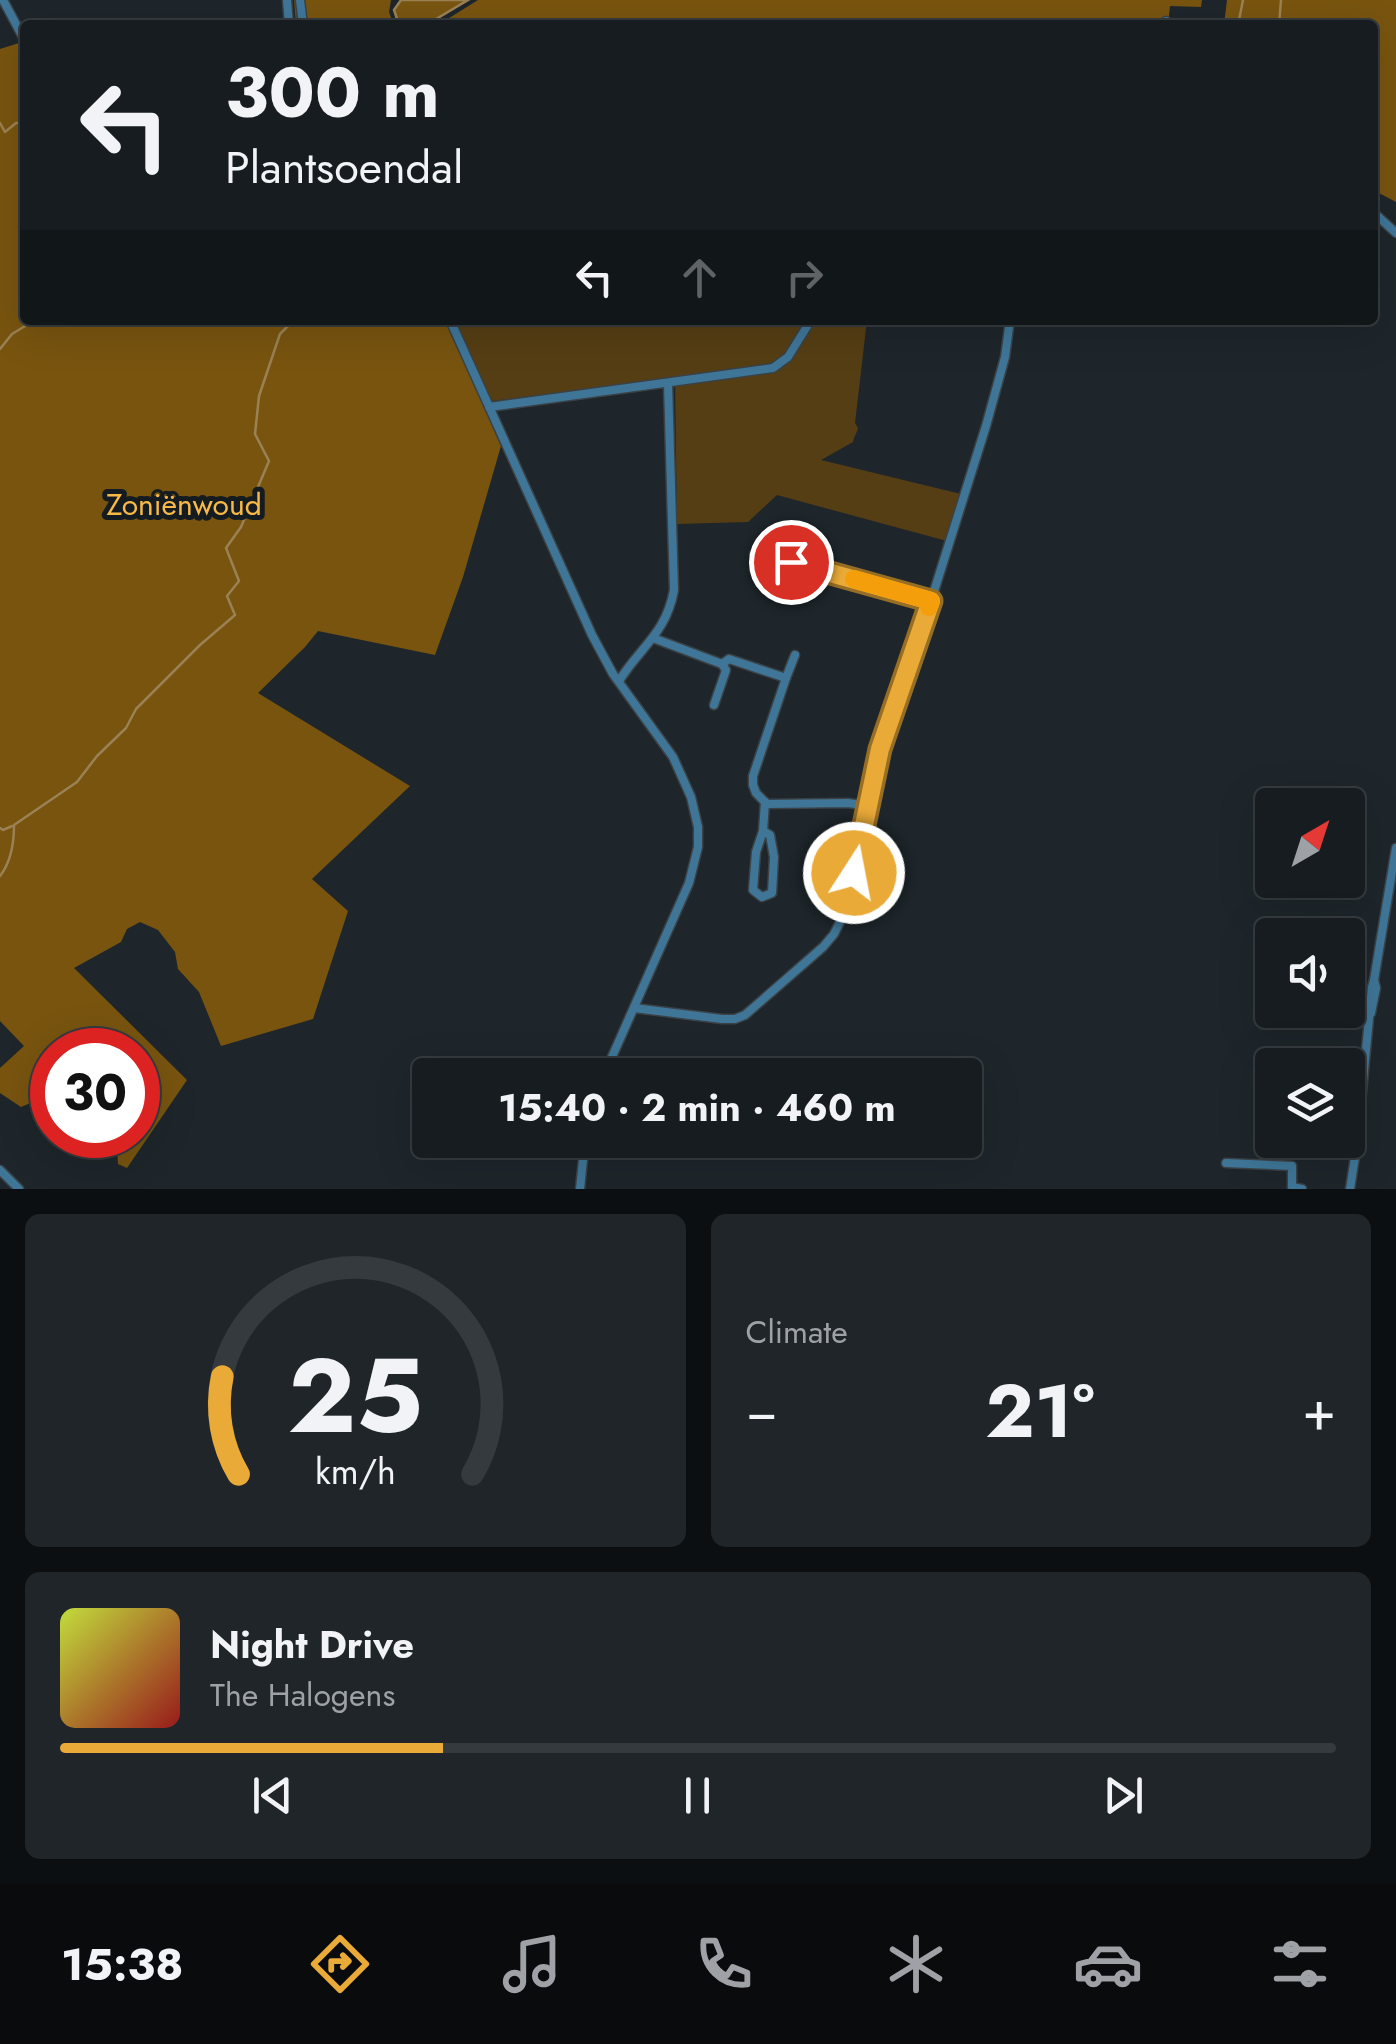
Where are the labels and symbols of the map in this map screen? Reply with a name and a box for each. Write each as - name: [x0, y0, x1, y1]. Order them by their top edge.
- park label: Zoniënwoud: [106, 483, 262, 526]
- pin: [749, 520, 834, 605]
- north arrow: [1255, 788, 1365, 898]
- position arrow: [802, 821, 906, 925]
- speed limit sign: 30: [30, 1028, 160, 1158]

